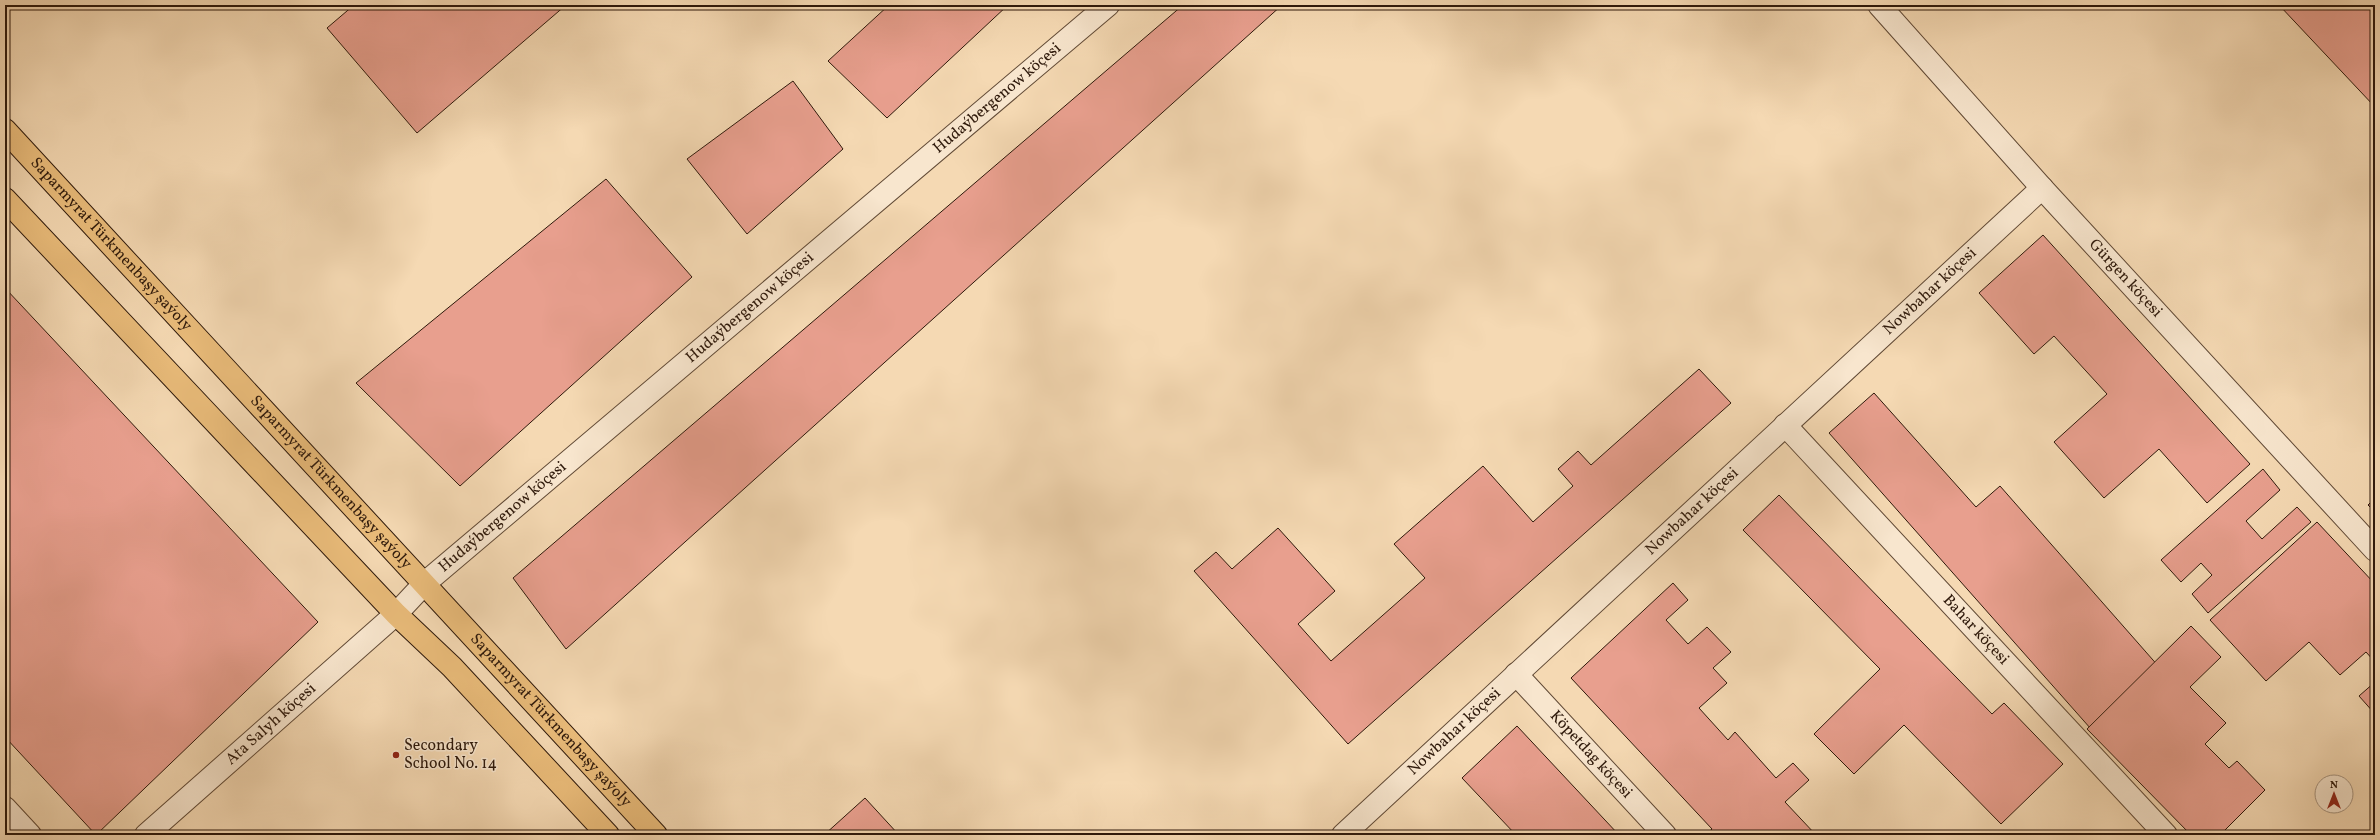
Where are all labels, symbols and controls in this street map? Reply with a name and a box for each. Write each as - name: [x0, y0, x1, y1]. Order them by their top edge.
- street label: Hudaýbergenow köçesi: [929, 38, 1066, 159]
- street label: Saparmyrat Türkmenbaşy şaýoly: [25, 153, 197, 337]
- street label: Gürgen köçesi: [2083, 234, 2167, 323]
- street label: Nowbahar köçesi: [1879, 243, 1982, 340]
- street label: Hudaýbergenow köçesi: [681, 247, 819, 368]
- street label: Saparmyrat Türkmenbaşy şaýoly: [245, 391, 417, 575]
- street label: Hudaýbergenow köçesi: [434, 456, 572, 578]
- street label: Nowbahar köçesi: [1641, 463, 1744, 561]
- street label: Bahar köçesi: [1937, 590, 2014, 670]
- street label: Saparmyrat Türkmenbaşy şaýoly: [464, 629, 637, 813]
- street label: Ata Salyh köçesi: [221, 678, 321, 770]
- street label: Nowbahar köçesi: [1403, 683, 1506, 781]
- street label: Köpetdag köçesi: [1544, 706, 1637, 804]
- place label: Secondary School No. 14: [404, 735, 497, 775]
- marker: Secondary School No. 14: [391, 750, 401, 760]
- north arrow: [2314, 774, 2354, 814]
- text: N: [2330, 778, 2338, 793]

